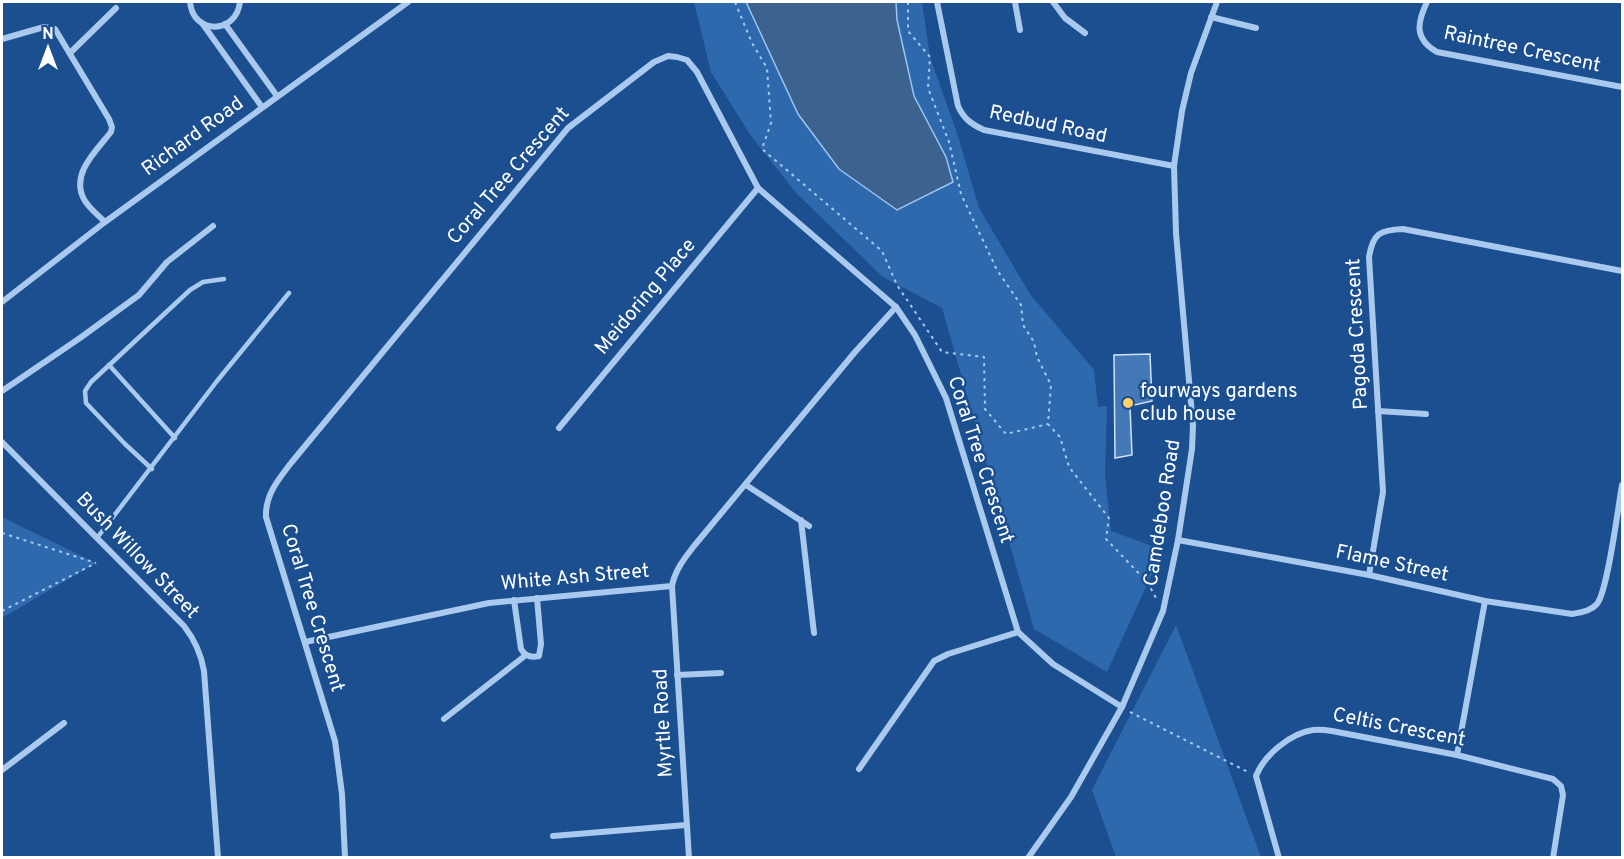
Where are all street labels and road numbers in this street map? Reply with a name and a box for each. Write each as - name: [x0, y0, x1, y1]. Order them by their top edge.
- street label: Raintree Crescent: [1441, 21, 1603, 79]
- street label: Richard Road: [137, 91, 249, 183]
- street label: Redbud Road: [987, 100, 1109, 150]
- street label: Coral Tree Crescent: [442, 102, 576, 250]
- street label: Meidoring Place: [590, 233, 702, 361]
- street label: Pagoda Crescent: [1341, 258, 1375, 410]
- street label: Coral Tree Crescent: [941, 373, 1019, 547]
- street label: Camdeboo Road: [1139, 438, 1187, 588]
- street label: Bush Willow Street: [70, 487, 204, 625]
- street label: Coral Tree Crescent: [274, 521, 350, 695]
- street label: Flame Street: [1333, 539, 1451, 589]
- street label: White Ash Street: [500, 559, 650, 597]
- street label: Myrtle Road: [648, 668, 680, 778]
- street label: Celtis Crescent: [1330, 702, 1468, 754]

